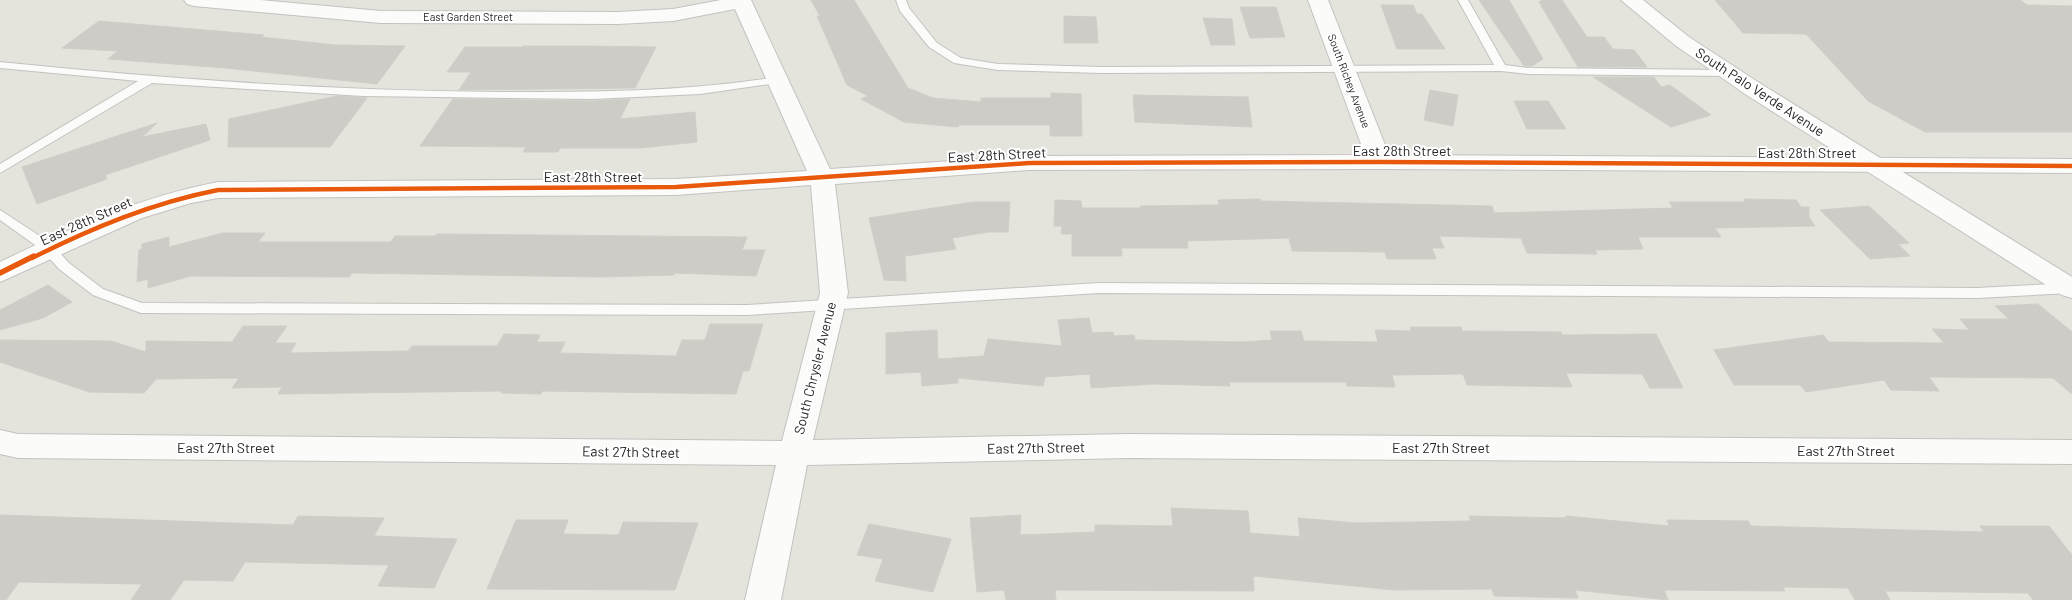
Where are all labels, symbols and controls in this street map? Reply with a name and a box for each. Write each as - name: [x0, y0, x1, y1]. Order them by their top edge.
- street label: East Garden Street: [423, 10, 513, 23]
- street label: South Richey Avenue: [1326, 32, 1373, 130]
- street label: South Palo Verde Avenue: [1693, 44, 1828, 140]
- street label: East 28th Street: [1353, 142, 1451, 159]
- street label: East 28th Street: [947, 143, 1047, 166]
- street label: East 28th Street: [1758, 144, 1856, 161]
- street label: East 28th Street: [544, 168, 642, 185]
- street label: East 28th Street: [37, 193, 134, 248]
- street label: South Chrysler Avenue: [790, 300, 839, 436]
- street label: East 27th Street: [987, 438, 1085, 457]
- street label: East 27th Street: [177, 439, 275, 456]
- street label: East 27th Street: [1392, 439, 1490, 456]
- street label: East 27th Street: [582, 442, 680, 461]
- street label: East 27th Street: [1797, 442, 1895, 459]

